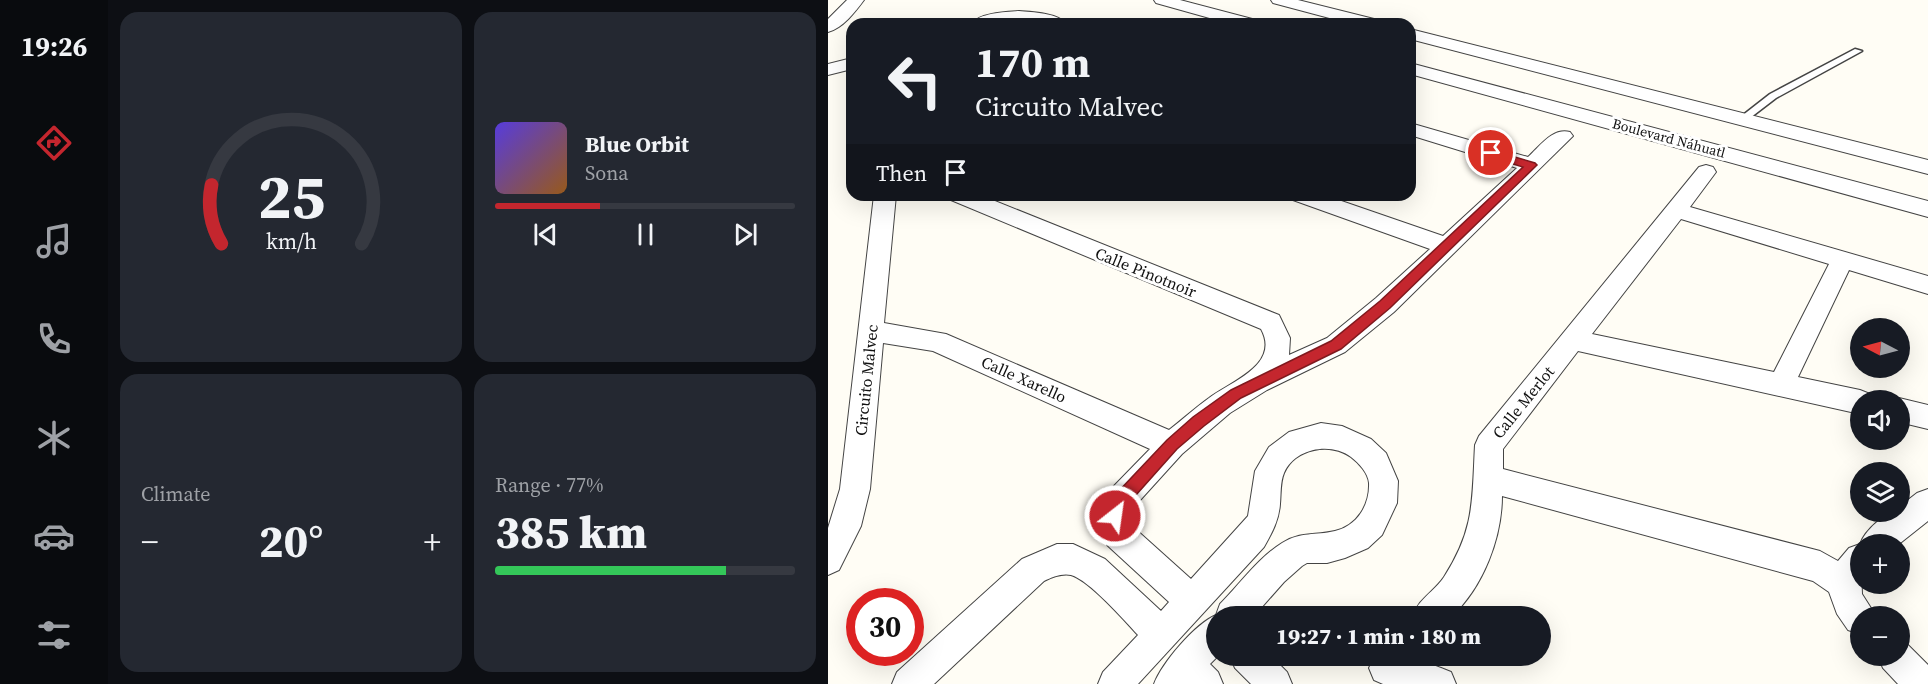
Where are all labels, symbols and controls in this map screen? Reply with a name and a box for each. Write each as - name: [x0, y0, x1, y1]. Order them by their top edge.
- text: 19:26: [21, 28, 87, 65]
- text: 170 m: [975, 33, 1090, 91]
- icon: left: [876, 42, 954, 120]
- text: Circuito Malvec: [975, 88, 1163, 125]
- street label: Boulevard Náhuatl: [1610, 113, 1728, 163]
- icon: directions: [33, 122, 75, 164]
- pin: [1465, 127, 1516, 178]
- text: Blue Orbit: [585, 129, 689, 159]
- icon: arrive: [1474, 136, 1507, 169]
- text: 25: [257, 153, 325, 239]
- icon: arrive: [939, 156, 972, 189]
- text: Then: [876, 158, 927, 188]
- text: Sona: [585, 159, 629, 187]
- icon: previous: [529, 218, 562, 251]
- icon: pause: [629, 218, 662, 251]
- icon: next: [729, 218, 762, 251]
- icon: music: [33, 220, 75, 262]
- text: km/h: [265, 227, 317, 256]
- street label: Calle Pinotnoir: [1092, 242, 1200, 302]
- icon: phone: [33, 318, 75, 360]
- north arrow: [1850, 318, 1910, 378]
- map controls: [1850, 318, 1910, 666]
- street label: Circuito Malvec: [849, 323, 883, 437]
- street label: Calle Xarello: [978, 350, 1070, 408]
- street label: Calle Merlot: [1487, 361, 1559, 443]
- button: sound: [1850, 390, 1910, 450]
- icon: climate: [33, 417, 75, 459]
- button: layers: [1850, 462, 1910, 522]
- text: Range · 77%: [495, 471, 604, 499]
- text: Climate: [141, 480, 210, 508]
- position arrow: [1083, 484, 1147, 548]
- text: 385 km: [495, 501, 647, 563]
- text: 20°: [259, 510, 323, 572]
- icon: car: [33, 515, 75, 557]
- text: −: [141, 519, 159, 564]
- text: +: [423, 519, 441, 564]
- button: +: [1850, 534, 1910, 594]
- speed limit sign: 30: [846, 588, 924, 666]
- button: −: [1850, 606, 1910, 666]
- icon: filters: [33, 614, 75, 656]
- text: 19:27 · 1 min · 180 m: [1276, 621, 1481, 651]

